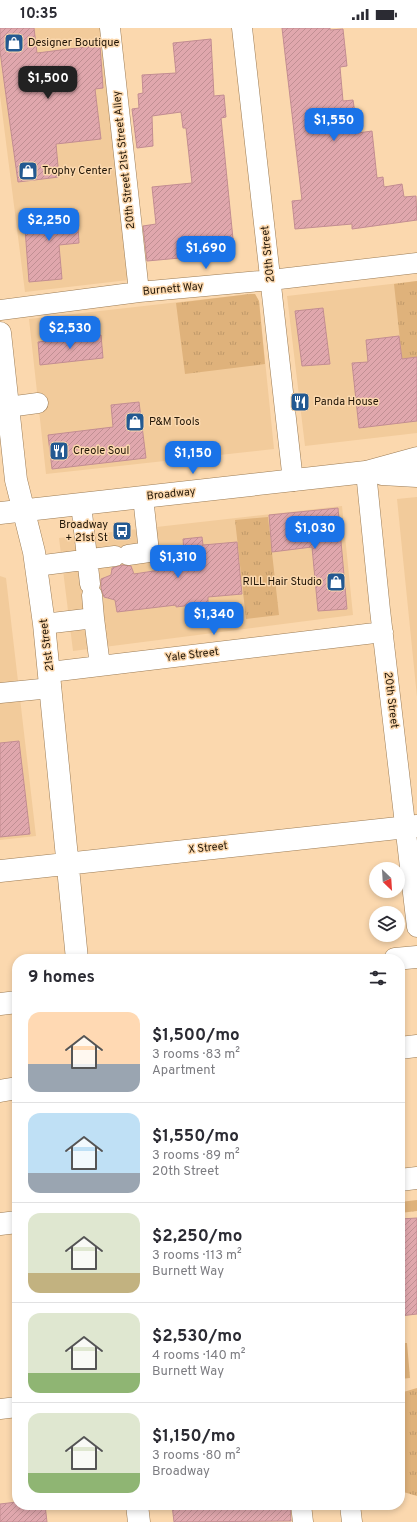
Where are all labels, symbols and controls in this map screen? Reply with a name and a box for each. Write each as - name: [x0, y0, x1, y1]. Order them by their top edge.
- text: 10:35: [20, 5, 58, 24]
- shop icon: Designer Boutique: [3, 32, 25, 54]
- place label: Designer Boutique: [28, 36, 119, 50]
- pin: $1,500: [15, 66, 81, 100]
- text: $1,500: [27, 71, 69, 87]
- street label: 20th Street 21st Street Alley: [110, 90, 138, 230]
- pin: $1,550: [301, 108, 367, 142]
- text: $1,550: [314, 113, 354, 129]
- shop icon: Trophy Center: [17, 160, 39, 182]
- place label: Trophy Center: [42, 164, 113, 178]
- pin: $2,250: [16, 208, 82, 242]
- text: $2,250: [27, 213, 71, 229]
- street label: 20th Street: [258, 225, 278, 283]
- pin: $1,690: [173, 236, 239, 270]
- text: $1,690: [185, 241, 227, 257]
- street label: Burnett Way: [142, 279, 204, 299]
- pin: $2,530: [37, 316, 103, 350]
- text: $2,530: [48, 321, 92, 337]
- restaurant icon: Panda House: [289, 391, 311, 413]
- place label: Panda House: [314, 395, 379, 409]
- shop icon: P&M Tools: [124, 411, 146, 433]
- place label: P&M Tools: [149, 415, 200, 429]
- restaurant icon: Creole Soul: [48, 440, 70, 462]
- pin: $1,150: [160, 441, 226, 475]
- place label: Creole Soul: [73, 444, 129, 458]
- text: $1,150: [174, 446, 212, 462]
- street label: Broadway: [146, 484, 196, 504]
- pin: $1,030: [282, 516, 348, 550]
- place label: Broadway + 21st St: [59, 518, 108, 545]
- bus stop icon: Broadway + 21st St: [111, 520, 133, 542]
- text: $1,030: [294, 521, 336, 537]
- pin: $1,310: [145, 545, 211, 579]
- text: $1,310: [159, 550, 197, 566]
- shop icon: RILL Hair Studio: [325, 571, 347, 593]
- place label: RILL Hair Studio: [243, 575, 322, 589]
- pin: $1,340: [181, 602, 247, 636]
- text: $1,340: [193, 607, 235, 623]
- street label: 21st Street: [37, 618, 57, 672]
- street label: Yale Street: [164, 645, 220, 665]
- street label: 20th Street: [381, 671, 401, 729]
- street label: X Street: [188, 839, 228, 857]
- north arrow: [369, 862, 405, 898]
- map controls: [369, 862, 405, 942]
- button: layers: [369, 906, 405, 942]
- text: 9 homes: [28, 967, 95, 989]
- icon: filters: [367, 967, 389, 989]
- text: $1,500/mo: [152, 1025, 240, 1047]
- icon: home: [60, 1028, 108, 1076]
- text: 3 rooms · 83 m²: [152, 1047, 240, 1063]
- text: Apartment: [152, 1063, 215, 1079]
- text: $1,550/mo: [152, 1126, 239, 1148]
- icon: home: [60, 1129, 108, 1177]
- text: 3 rooms · 89 m²: [152, 1148, 240, 1164]
- text: 20th Street: [152, 1164, 219, 1180]
- text: $2,250/mo: [152, 1226, 242, 1248]
- icon: home: [60, 1229, 108, 1277]
- text: 3 rooms · 113 m²: [152, 1248, 242, 1264]
- text: Burnett Way: [152, 1264, 224, 1280]
- text: $2,530/mo: [152, 1326, 242, 1348]
- icon: home: [60, 1329, 108, 1377]
- text: 4 rooms · 140 m²: [152, 1348, 246, 1364]
- text: Burnett Way: [152, 1364, 224, 1380]
- text: $1,150/mo: [152, 1426, 235, 1448]
- icon: home: [60, 1429, 108, 1477]
- text: 3 rooms · 80 m²: [152, 1448, 240, 1464]
- text: Broadway: [152, 1464, 210, 1480]

